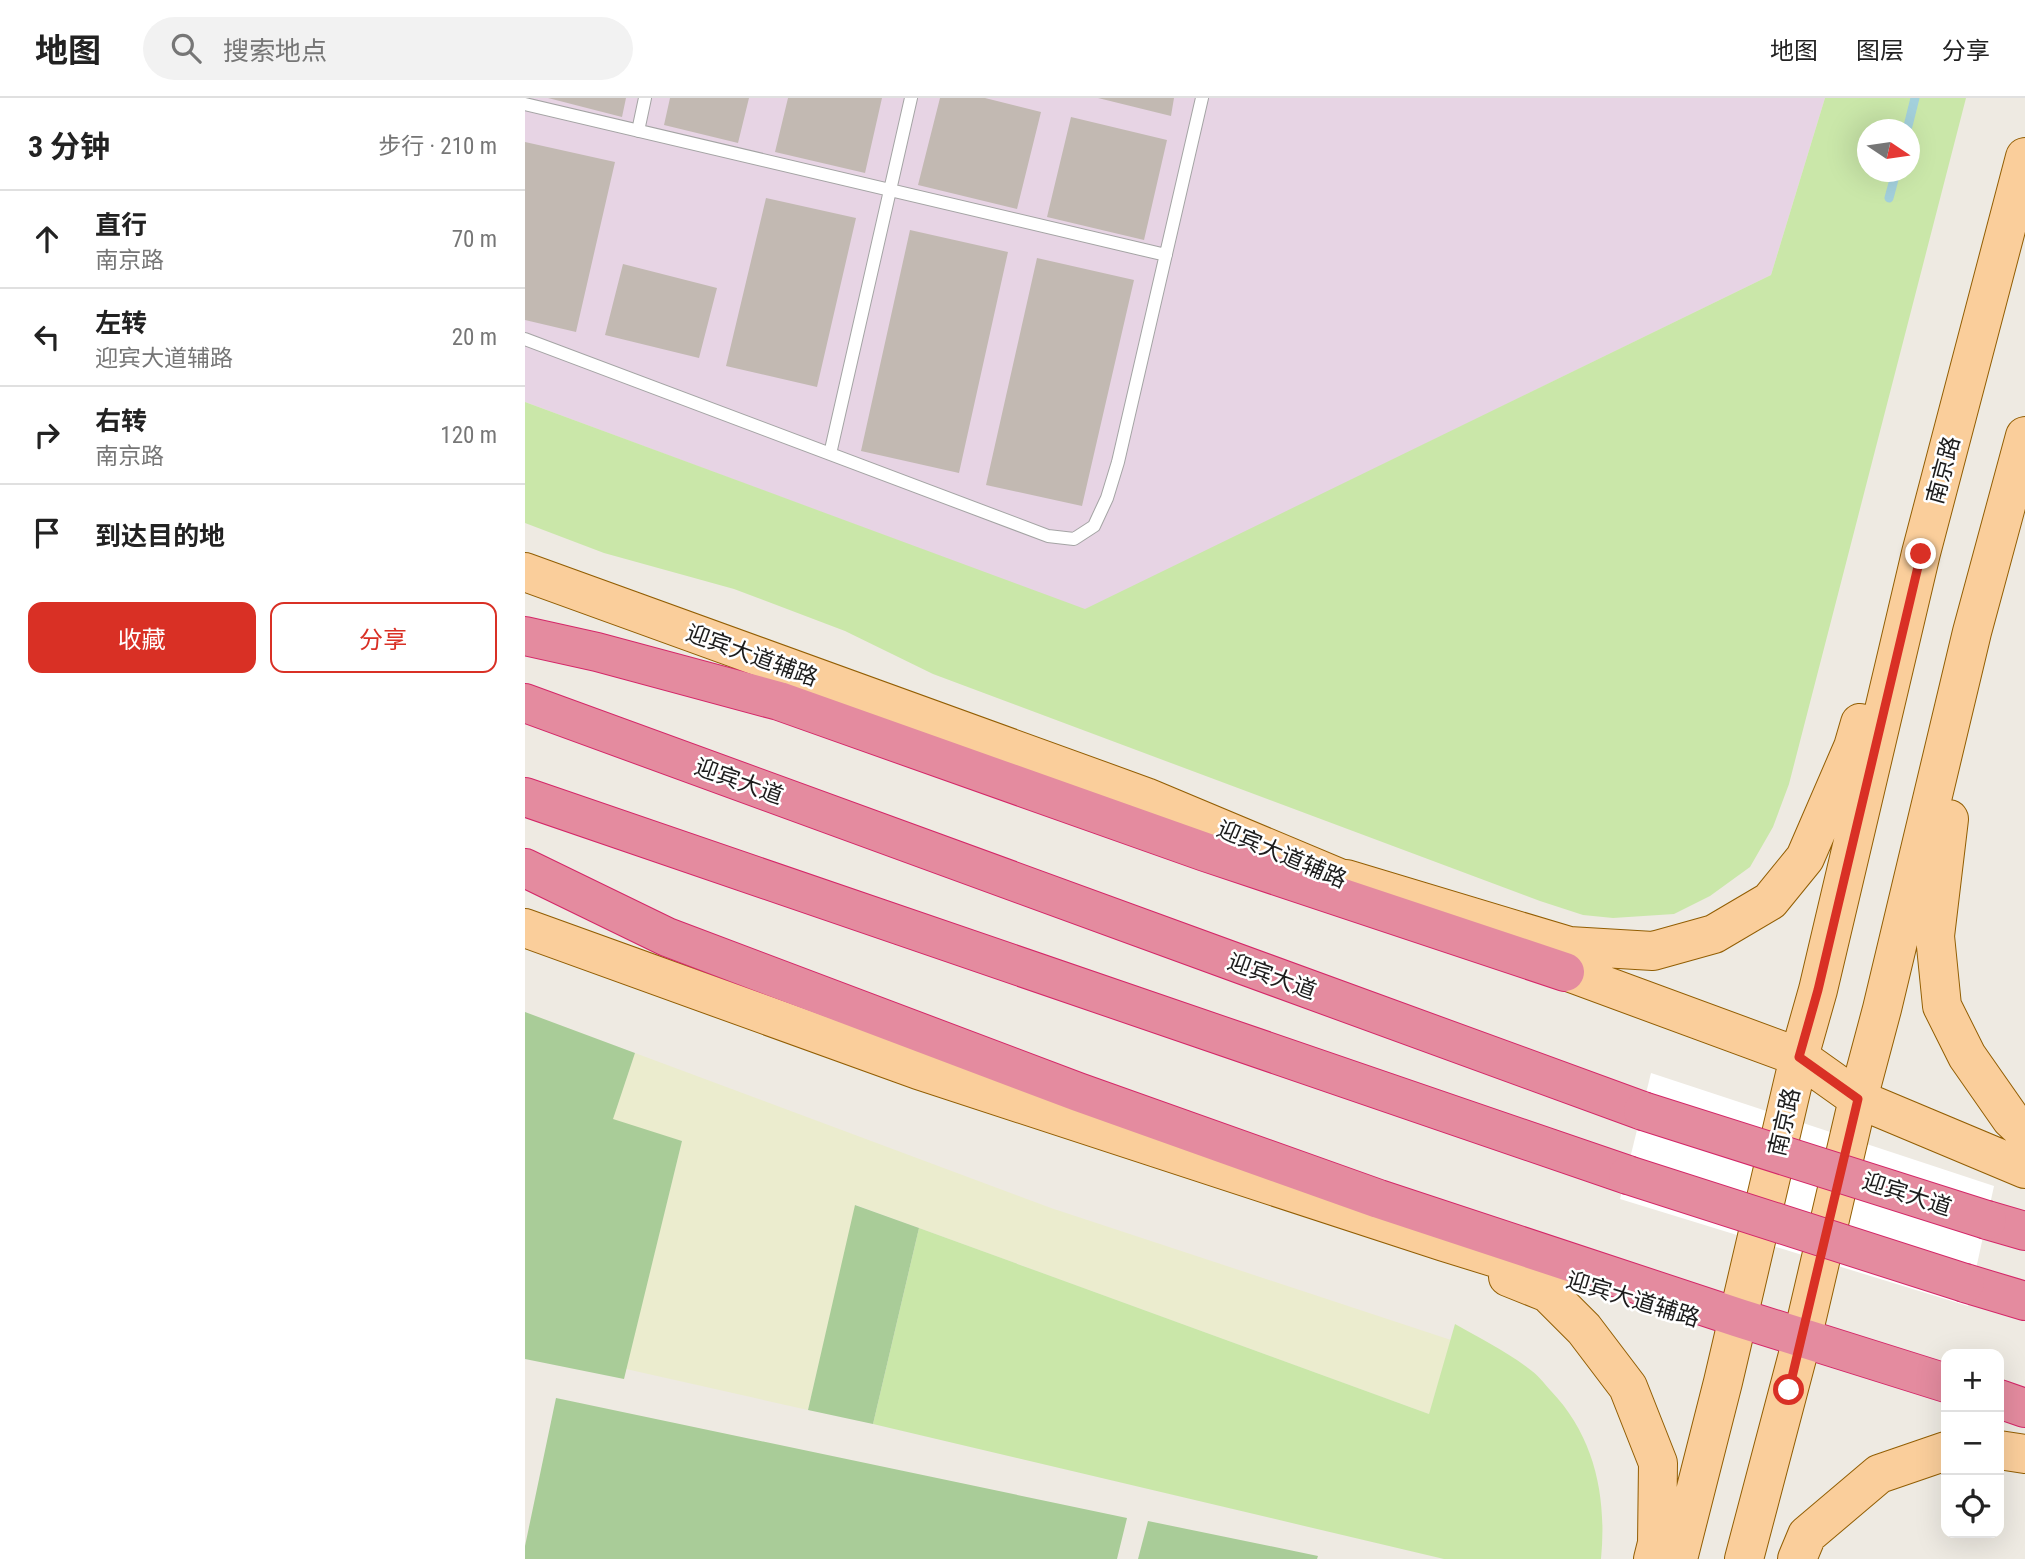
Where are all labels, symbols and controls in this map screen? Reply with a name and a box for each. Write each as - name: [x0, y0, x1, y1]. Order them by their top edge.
- search box: [143, 17, 633, 80]
- icon: search: [167, 29, 205, 67]
- text: 地图: [35, 31, 101, 70]
- text: 搜索地点: [223, 36, 327, 66]
- text: 地图: [1770, 37, 1818, 65]
- text: 图层: [1856, 37, 1904, 65]
- text: 分享: [1942, 37, 1990, 65]
- north arrow: [1857, 119, 1920, 182]
- text: 3 分钟: [28, 129, 110, 164]
- text: 步行 · 210 m: [378, 133, 497, 160]
- text: 直行: [95, 210, 147, 240]
- icon: ahead: [28, 220, 66, 258]
- text: 70 m: [452, 226, 497, 253]
- text: 南京路: [95, 247, 164, 274]
- text: 左转: [95, 308, 147, 338]
- icon: left: [28, 318, 66, 356]
- text: 20 m: [452, 324, 497, 351]
- text: 迎宾大道辅路: [95, 345, 233, 372]
- text: 右转: [95, 406, 147, 436]
- icon: right: [28, 416, 66, 454]
- text: 120 m: [440, 422, 497, 449]
- street label: 南京路: [1922, 433, 1965, 507]
- text: 南京路: [95, 443, 164, 470]
- icon: arrive: [28, 514, 66, 552]
- text: 到达目的地: [95, 521, 225, 551]
- route end: [1905, 538, 1936, 569]
- button: 收藏: [28, 602, 256, 673]
- button: 分享: [270, 602, 497, 673]
- street label: 迎宾大道辅路: [682, 619, 821, 692]
- street label: 迎宾大道: [691, 753, 787, 810]
- street label: 迎宾大道辅路: [1213, 815, 1351, 894]
- street label: 迎宾大道: [1224, 948, 1320, 1005]
- street label: 南京路: [1764, 1085, 1805, 1159]
- street label: 迎宾大道: [1859, 1167, 1955, 1222]
- street label: 迎宾大道辅路: [1563, 1266, 1703, 1333]
- map controls: [1941, 1349, 2004, 1538]
- button: +: [1941, 1349, 2004, 1412]
- route start: [1773, 1374, 1804, 1405]
- button: −: [1941, 1412, 2004, 1475]
- button: locate: [1941, 1475, 2004, 1538]

